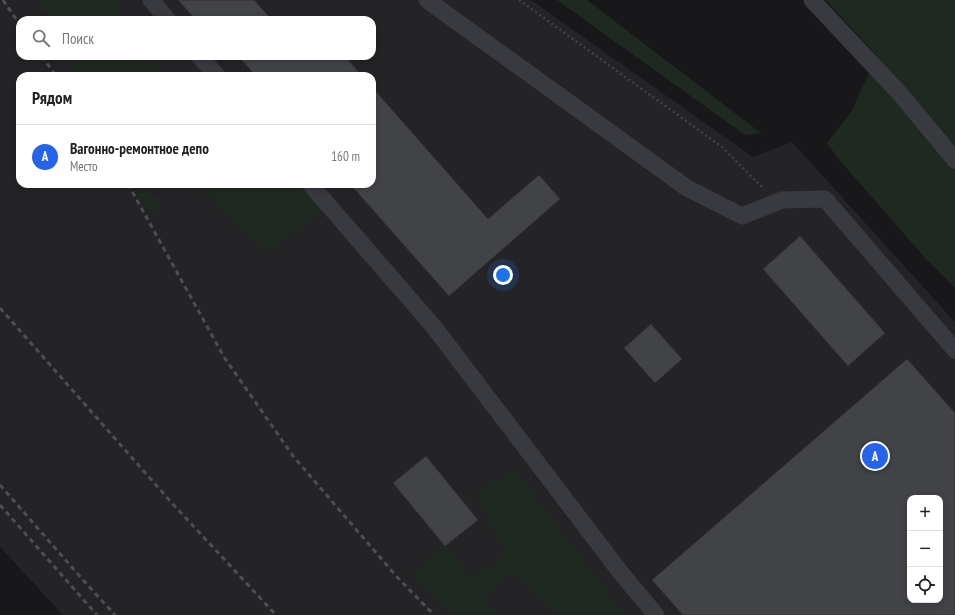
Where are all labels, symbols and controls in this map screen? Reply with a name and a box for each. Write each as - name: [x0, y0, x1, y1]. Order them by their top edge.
- search box: [16, 16, 376, 60]
- icon: search: [30, 27, 52, 49]
- text: Поиск: [62, 29, 94, 48]
- text: Рядом: [32, 87, 72, 109]
- text: Вагонно-ремонтное депо: [70, 139, 209, 158]
- text: A: [42, 148, 48, 165]
- text: 160 m: [331, 148, 360, 165]
- text: Место: [70, 158, 98, 175]
- your location: [493, 265, 513, 285]
- pin: A: [862, 441, 888, 471]
- map controls: [907, 495, 943, 603]
- button: +: [907, 495, 943, 531]
- button: −: [907, 531, 943, 567]
- button: locate: [907, 567, 943, 603]

